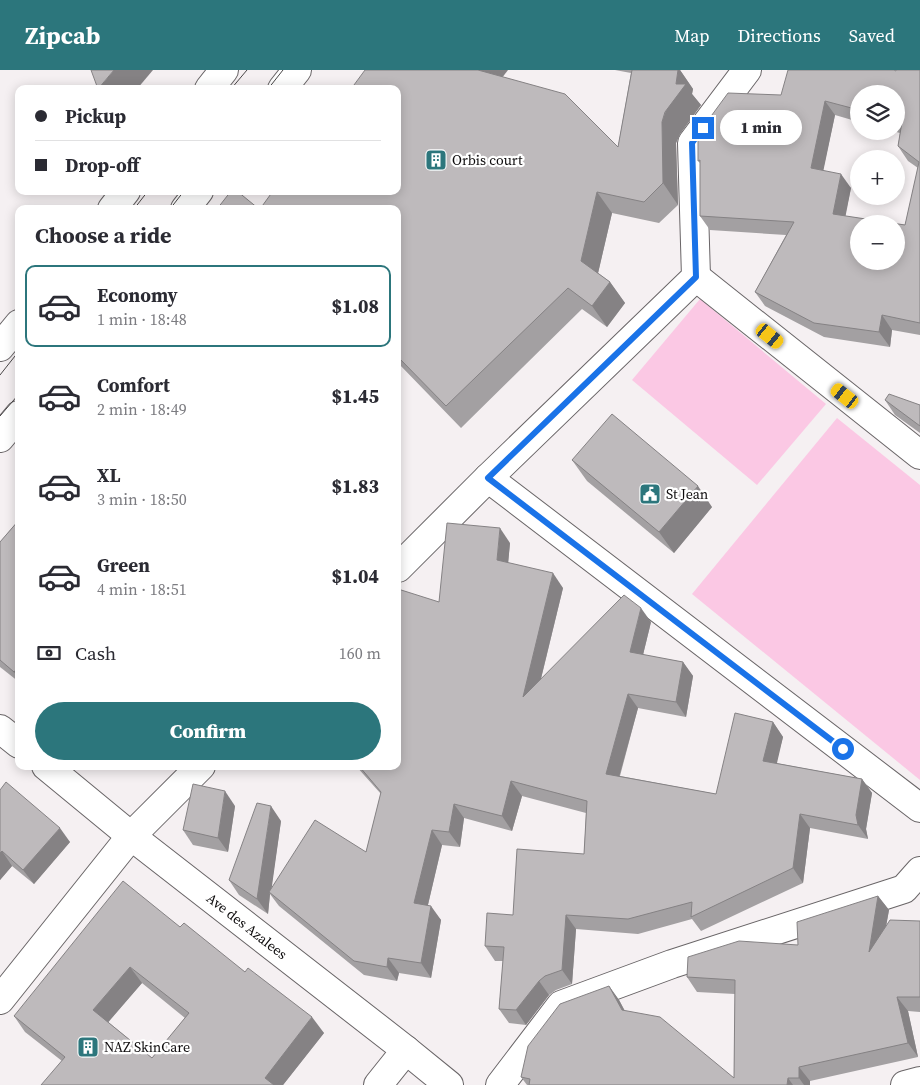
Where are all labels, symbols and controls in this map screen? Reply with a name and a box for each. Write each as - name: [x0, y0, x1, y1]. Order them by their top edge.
- text: Zipcab: [25, 19, 100, 52]
- text: Map: [674, 23, 710, 48]
- text: Directions: [738, 23, 821, 48]
- text: Saved: [849, 23, 895, 48]
- map controls: [850, 85, 905, 270]
- button: layers: [850, 85, 905, 140]
- text: Pickup: [65, 103, 126, 129]
- callout: 1 min: [720, 110, 803, 146]
- text: 1 min: [740, 116, 782, 138]
- route end: [692, 117, 714, 139]
- building icon: Orbis court: [424, 148, 448, 172]
- place label: Orbis court: [452, 150, 523, 170]
- button: +: [850, 150, 905, 205]
- text: Drop-off: [65, 152, 139, 178]
- button: −: [850, 215, 905, 270]
- text: Choose a ride: [35, 220, 172, 250]
- text: Economy: [97, 282, 178, 308]
- icon: car: [37, 284, 82, 329]
- text: $1.08: [331, 293, 379, 319]
- text: 1 min · 18:48: [97, 308, 187, 330]
- car: [753, 321, 786, 351]
- text: Comfort: [97, 372, 170, 398]
- icon: car: [37, 374, 82, 419]
- car: [828, 381, 861, 411]
- text: $1.45: [331, 383, 379, 409]
- text: 2 min · 18:49: [97, 398, 187, 420]
- text: XL: [97, 462, 120, 488]
- icon: car: [37, 464, 82, 509]
- text: $1.83: [331, 473, 379, 499]
- public building icon: St Jean: [638, 482, 662, 506]
- place label: St Jean: [666, 484, 709, 504]
- text: 3 min · 18:50: [97, 488, 187, 510]
- text: Green: [97, 552, 150, 578]
- icon: car: [37, 554, 82, 599]
- text: $1.04: [331, 563, 379, 589]
- text: 4 min · 18:51: [97, 578, 187, 600]
- icon: cash: [35, 639, 63, 667]
- text: Cash: [75, 640, 116, 666]
- text: 160 m: [339, 642, 381, 664]
- button: Confirm: [35, 702, 381, 760]
- route start: [832, 738, 854, 760]
- street label: Ave des Azalees: [202, 888, 292, 964]
- building icon: NAZ SkinCare: [76, 1035, 100, 1059]
- place label: NAZ SkinCare: [104, 1037, 190, 1057]

